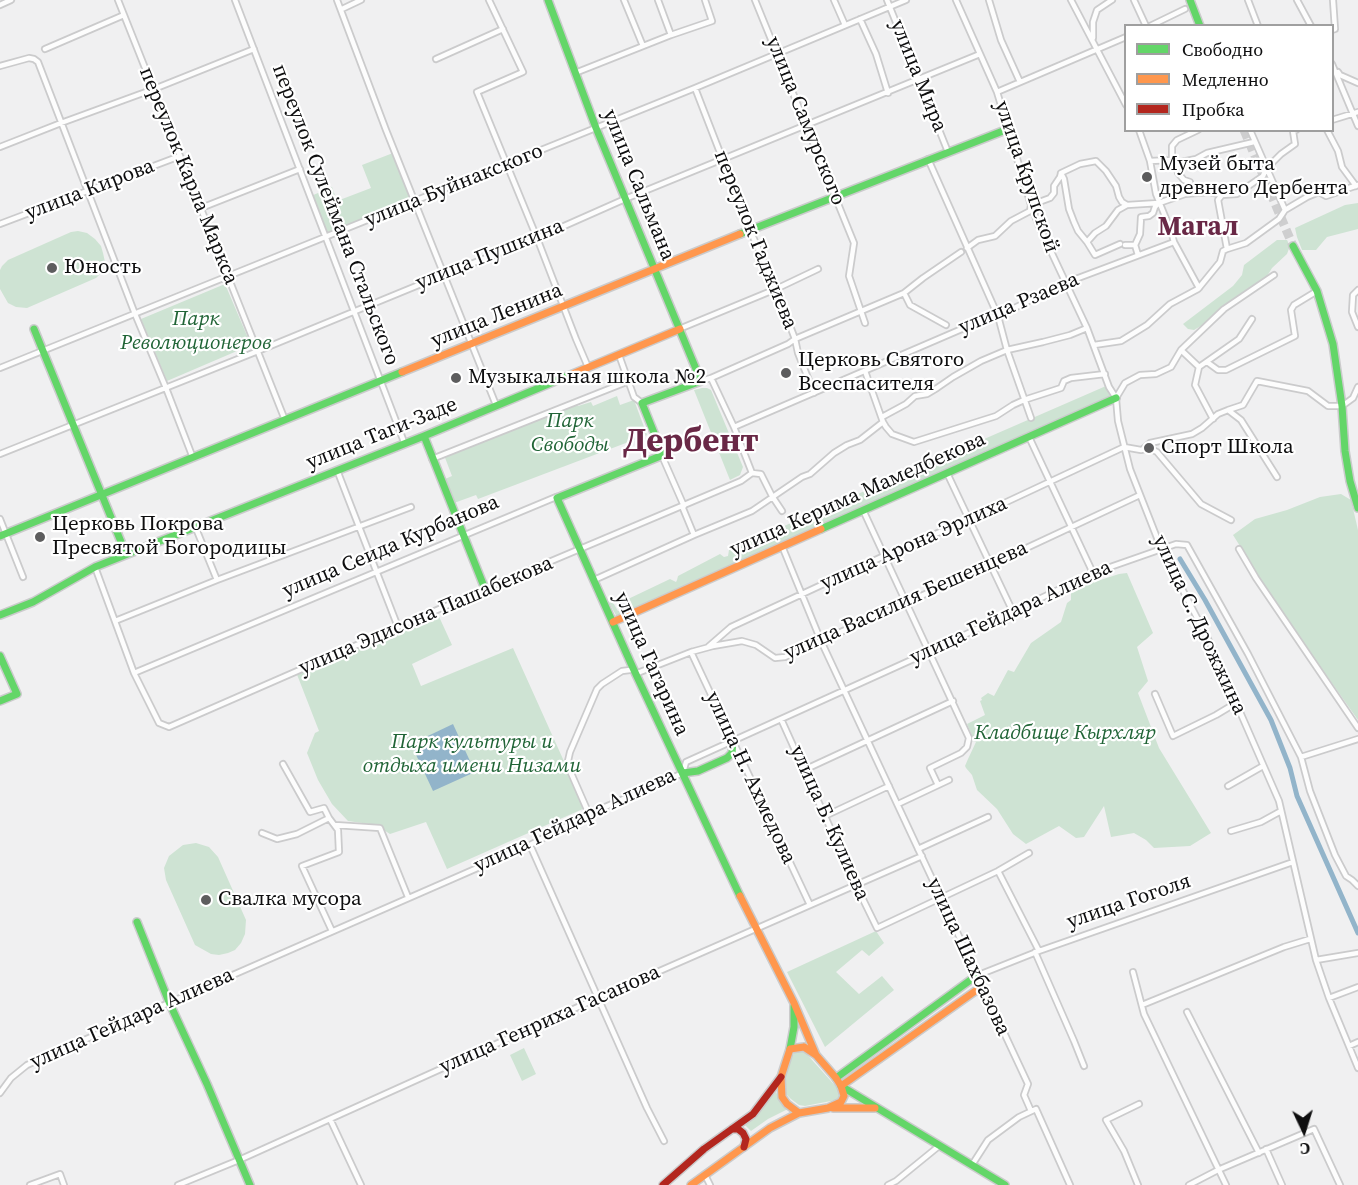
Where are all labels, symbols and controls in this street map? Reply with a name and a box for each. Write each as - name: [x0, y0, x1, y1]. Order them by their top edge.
- street label: улица Мира: [884, 16, 952, 136]
- legend: [1124, 24, 1334, 132]
- street label: улица Самурского: [760, 33, 850, 209]
- text: Свободно: [1182, 37, 1263, 62]
- street label: переулок Сулеймана Стальского: [266, 61, 404, 369]
- street label: переулок Карла Маркса: [133, 64, 243, 288]
- text: Медленно: [1182, 67, 1269, 92]
- text: Пробка: [1182, 97, 1244, 122]
- street label: улица Крупской: [988, 98, 1064, 256]
- street label: улица Сальмана: [596, 106, 680, 264]
- street label: улица Буйнакского: [361, 139, 547, 233]
- street label: переулок Гаджиева: [708, 147, 802, 333]
- place label: Музей быта древнего Дербента: [1159, 152, 1348, 202]
- street label: улица Кирова: [22, 154, 158, 226]
- marker: Музей быта древнего Дербента: [1140, 170, 1154, 184]
- district label: Магал: [1158, 212, 1238, 244]
- street label: улица Пушкина: [412, 214, 568, 296]
- place label: Юность: [64, 255, 141, 281]
- marker: Юность: [45, 261, 59, 275]
- street label: улица Рзаева: [955, 267, 1083, 341]
- street label: улица Ленина: [428, 278, 566, 354]
- park label: Парк Революционеров: [120, 307, 272, 357]
- place label: Церковь Святого Всеспасителя: [798, 348, 964, 398]
- place label: Музыкальная школа №2: [468, 365, 706, 391]
- marker: Церковь Святого Всеспасителя: [779, 366, 793, 380]
- marker: Музыкальная школа №2: [449, 371, 463, 385]
- street label: улица Таги-Заде: [303, 392, 461, 476]
- park label: Парк Свободы: [531, 409, 609, 459]
- district label: Дербент: [623, 423, 759, 463]
- street label: улица Керима Мамедбекова: [726, 427, 990, 563]
- place label: Спорт Школа: [1161, 435, 1294, 461]
- marker: Спорт Школа: [1142, 441, 1156, 455]
- street label: улица Сеида Курбанова: [279, 490, 503, 604]
- street label: улица Арона Эрлиха: [817, 491, 1011, 597]
- place label: Церковь Покрова Пресвятой Богородицы: [52, 512, 287, 562]
- marker: Церковь Покрова Пресвятой Богородицы: [33, 530, 47, 544]
- street label: улица С. Дрожжина: [1146, 531, 1252, 719]
- street label: улица Василия Бешенцева: [780, 536, 1032, 666]
- street label: улица Эдисона Пашабекова: [295, 551, 557, 681]
- street label: улица Гейдара Алиева: [906, 555, 1116, 671]
- street label: улица Гагарина: [608, 588, 694, 740]
- street label: улица Н. Ахмедова: [699, 688, 801, 868]
- park label: Кладбище Кырхляр: [974, 721, 1156, 747]
- park label: Парк культуры и отдыха имени Низами: [363, 730, 581, 780]
- street label: улица Б. Кулиева: [783, 741, 875, 905]
- street label: улица Гейдара Алиева: [470, 763, 680, 879]
- street label: улица Гоголя: [1064, 869, 1194, 935]
- street label: улица Шахбазова: [920, 874, 1016, 1040]
- place label: Свалка мусора: [218, 887, 362, 913]
- marker: Свалка мусора: [199, 893, 213, 907]
- street label: улица Генриха Гасанова: [436, 960, 664, 1080]
- street label: улица Гейдара Алиева: [26, 963, 238, 1075]
- north arrow: [1274, 1101, 1334, 1161]
- text: С: [1300, 1138, 1311, 1160]

